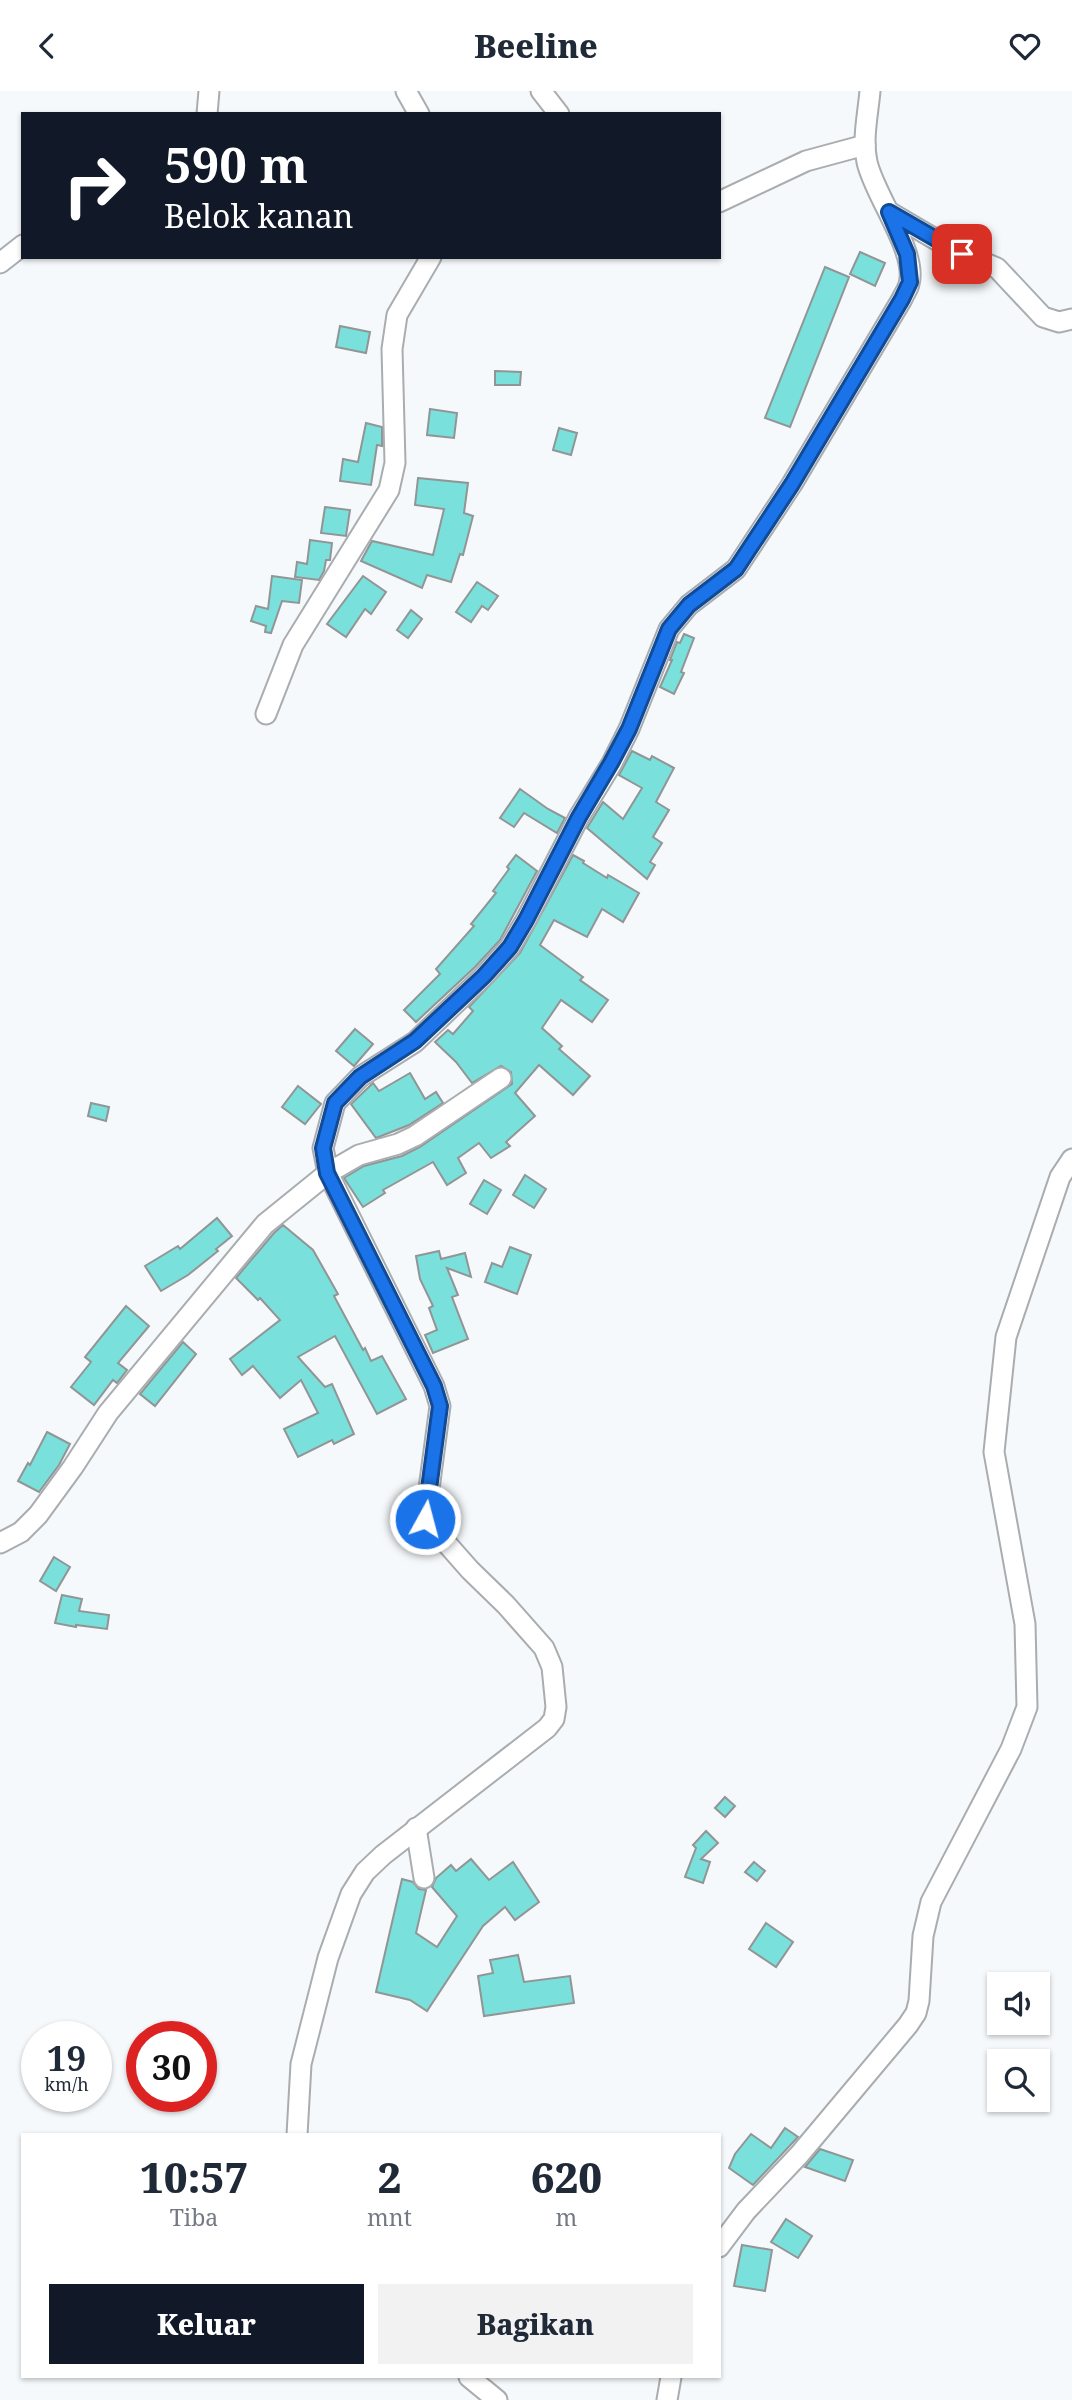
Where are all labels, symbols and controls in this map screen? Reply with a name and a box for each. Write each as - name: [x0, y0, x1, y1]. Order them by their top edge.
- text: Beeline: [474, 24, 598, 67]
- icon: back: [28, 27, 66, 65]
- icon: heart: [1006, 27, 1044, 65]
- text: 590 m: [164, 131, 308, 197]
- icon: right: [49, 140, 140, 231]
- text: Belok kanan: [164, 194, 354, 237]
- pin: [932, 224, 992, 284]
- icon: arrive: [943, 235, 981, 273]
- position arrow: [388, 1482, 462, 1556]
- map controls: [987, 1972, 1050, 2112]
- button: sound: [987, 1972, 1050, 2035]
- speed limit sign: 30: [126, 2021, 217, 2112]
- text: 19: [47, 2034, 86, 2081]
- button: search: [987, 2049, 1050, 2112]
- text: km/h: [44, 2072, 89, 2096]
- text: 10:57: [140, 2148, 248, 2205]
- text: 2: [378, 2148, 401, 2205]
- text: 620: [531, 2148, 602, 2205]
- text: Tiba: [170, 2201, 218, 2233]
- text: mnt: [367, 2201, 412, 2233]
- text: m: [555, 2201, 577, 2233]
- button: Keluar: [49, 2284, 364, 2364]
- button: Bagikan: [378, 2284, 693, 2364]

